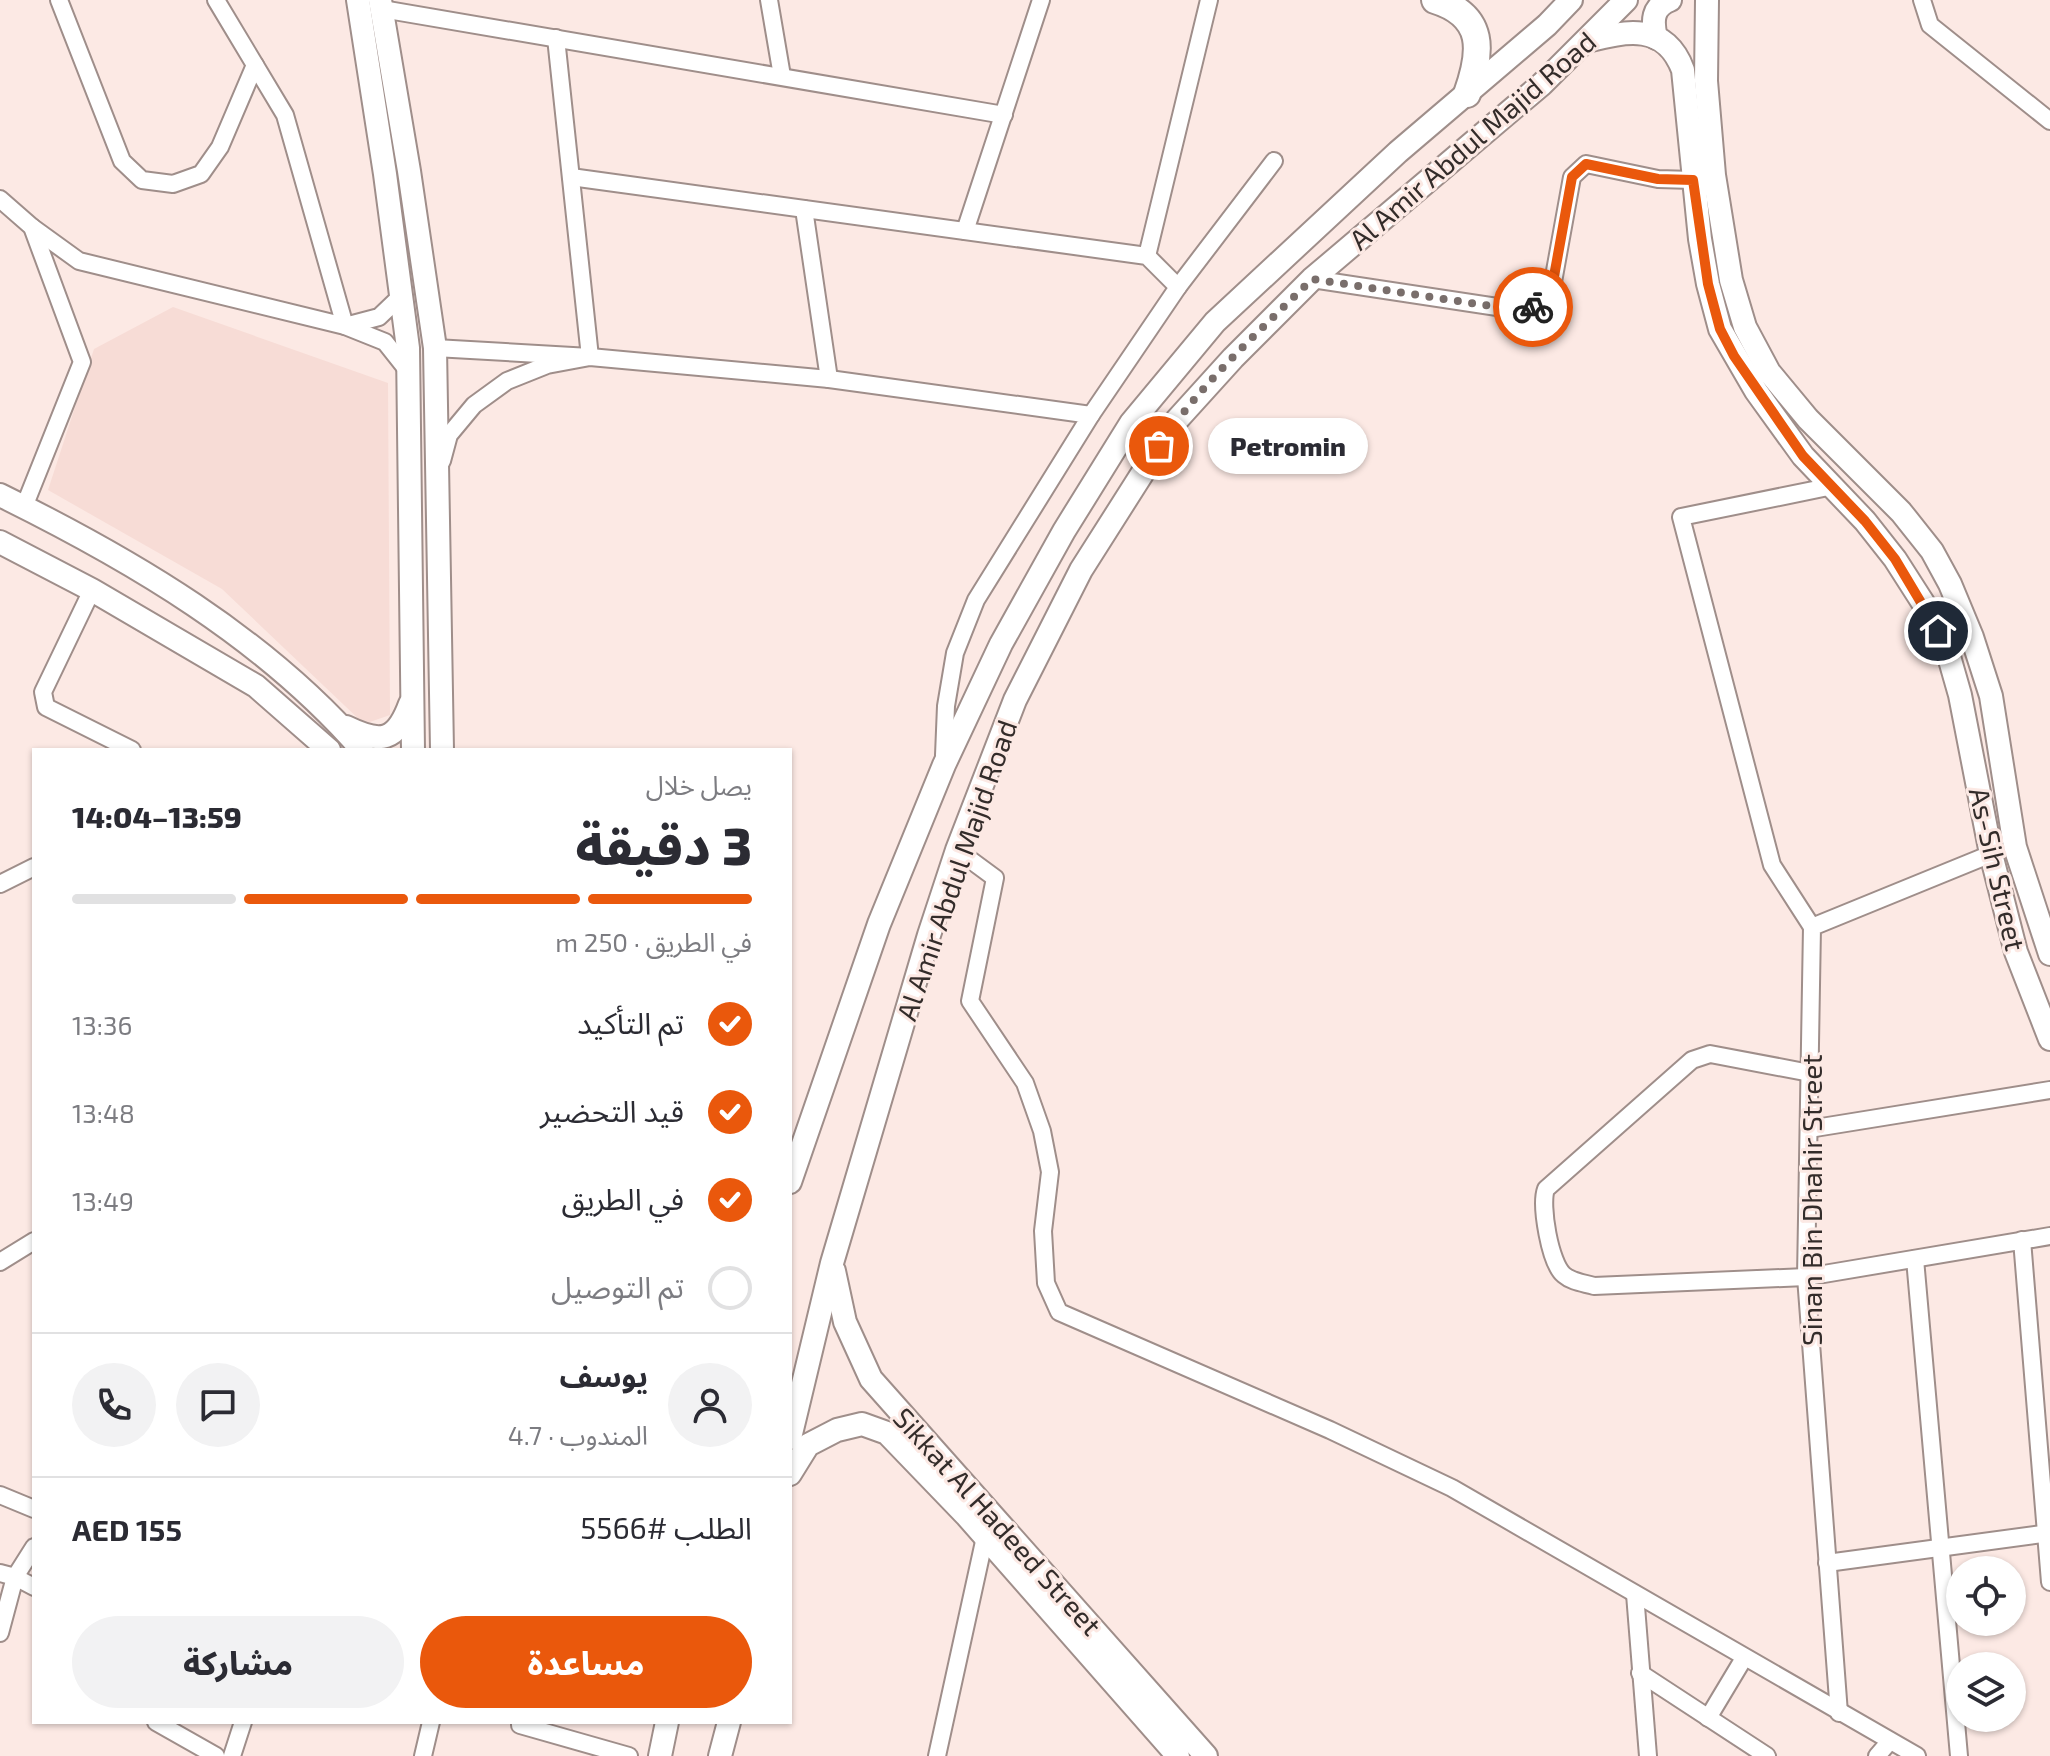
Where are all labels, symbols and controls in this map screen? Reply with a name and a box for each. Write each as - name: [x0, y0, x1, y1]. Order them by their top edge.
- street label: Al Amir Abdul Majid Road: [1342, 24, 1602, 256]
- courier: [1493, 267, 1573, 347]
- icon: bike: [1511, 285, 1555, 329]
- pin: [1125, 412, 1193, 480]
- callout: Petromin: [1207, 418, 1367, 474]
- icon: bag: [1137, 424, 1181, 468]
- text: Petromin: [1230, 430, 1346, 461]
- pin: [1904, 597, 1972, 665]
- icon: home: [1916, 609, 1960, 653]
- street label: Al Amir Abdul Majid Road: [889, 715, 1023, 1025]
- text: يصل خلال: [646, 769, 752, 800]
- street label: As-Sih Street: [1963, 784, 2033, 954]
- text: 13:59–14:04: [72, 798, 242, 834]
- text: 3 دقيقة: [575, 813, 752, 875]
- text: في الطريق · 250 m: [555, 926, 752, 957]
- icon: check: [708, 1002, 752, 1046]
- text: تم التأكيد: [577, 1004, 684, 1040]
- text: 13:36: [72, 1009, 132, 1040]
- street label: Sinan Bin Dhahir Street: [1794, 1054, 1828, 1346]
- icon: check: [708, 1090, 752, 1134]
- text: قيد التحضير: [540, 1092, 684, 1128]
- text: 13:48: [72, 1097, 135, 1128]
- icon: check: [708, 1178, 752, 1222]
- text: في الطريق: [561, 1180, 684, 1216]
- text: 13:49: [72, 1185, 134, 1216]
- text: تم التوصيل: [551, 1268, 684, 1304]
- text: يوسف: [560, 1357, 648, 1393]
- button: phone: [72, 1363, 156, 1447]
- button: chat: [176, 1363, 260, 1447]
- button: person: [668, 1363, 752, 1447]
- street label: Sikkat Al Hadeed Street: [887, 1400, 1109, 1642]
- text: المندوب · 4.7: [508, 1419, 648, 1450]
- text: الطلب #5566: [580, 1509, 752, 1545]
- text: AED 155: [72, 1511, 182, 1547]
- map controls: [1946, 1556, 2026, 1732]
- button: locate: [1946, 1556, 2026, 1636]
- button: مشاركة: [72, 1616, 404, 1708]
- button: مساعدة: [420, 1616, 752, 1708]
- button: layers: [1946, 1652, 2026, 1732]

